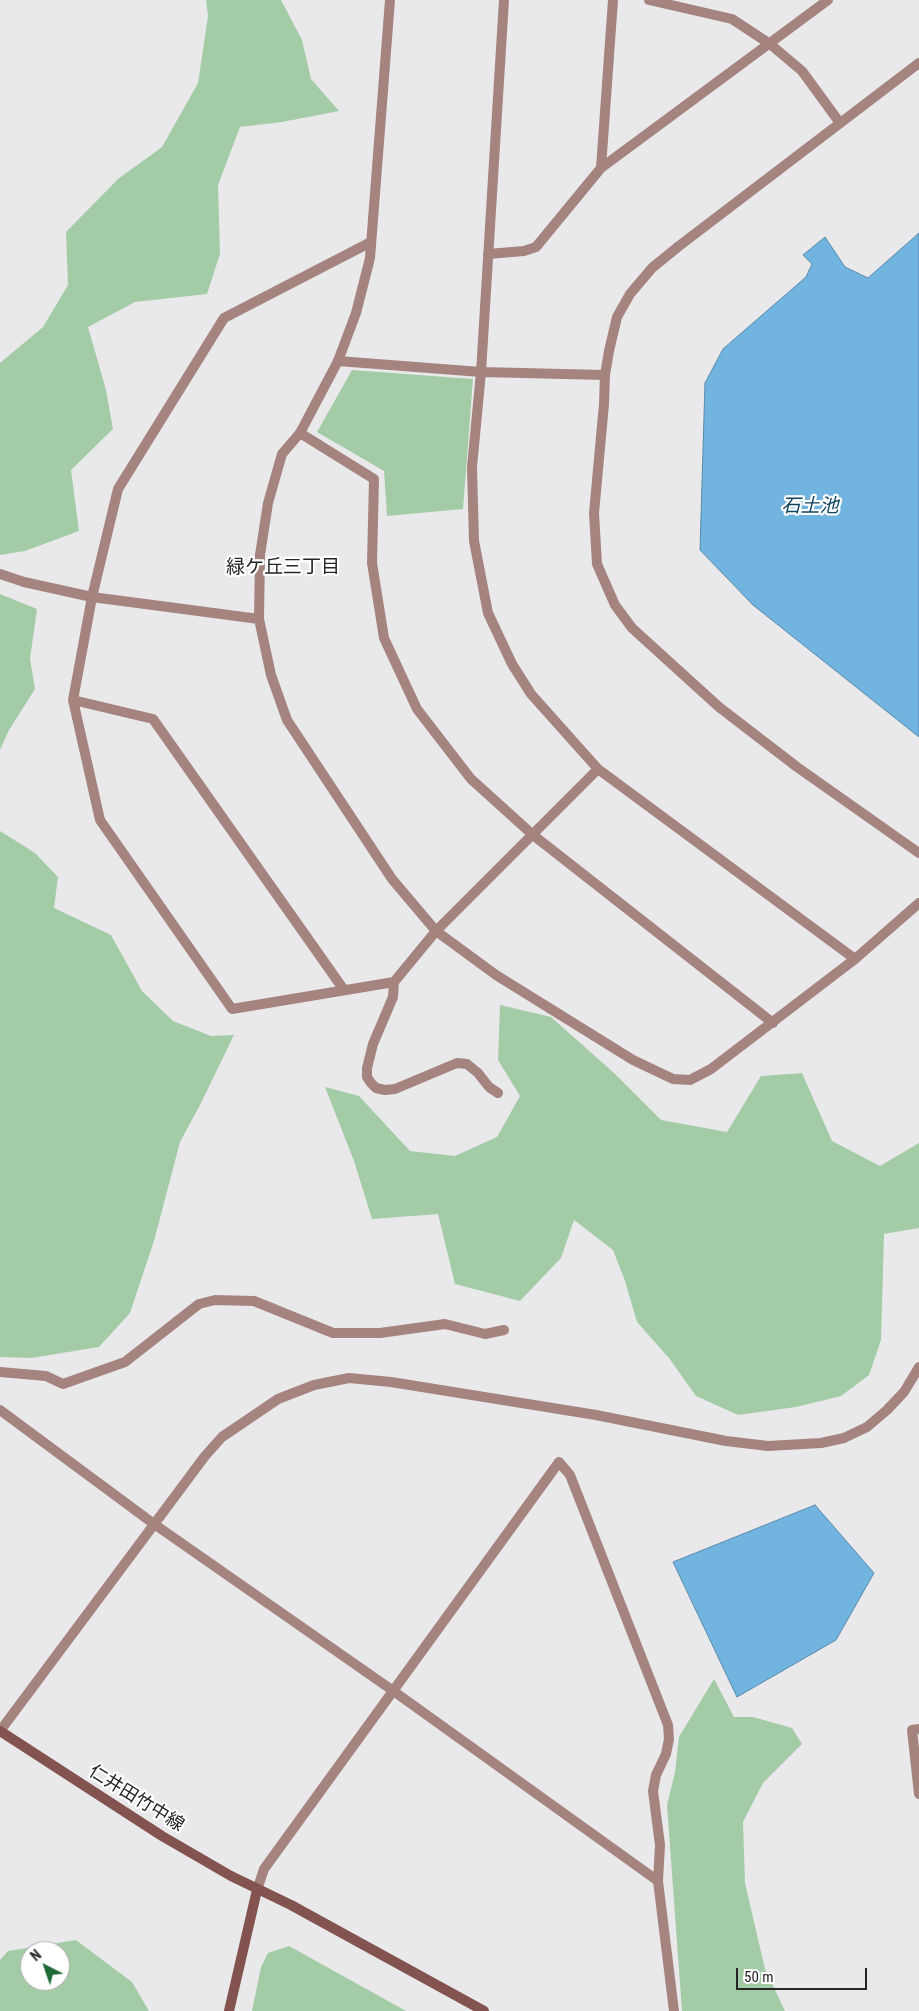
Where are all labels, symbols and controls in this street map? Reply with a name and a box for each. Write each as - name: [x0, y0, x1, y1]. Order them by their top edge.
- water label: 石土池: [782, 496, 838, 518]
- district label: 緑ケ丘三丁目: [226, 557, 340, 579]
- street label: 仁井田竹中線: [84, 1761, 188, 1837]
- north arrow: [20, 1941, 70, 1991]
- text: N: [27, 1947, 44, 1964]
- scale bar: [739, 1958, 870, 1990]
- text: 50 m: [744, 1968, 774, 1986]

